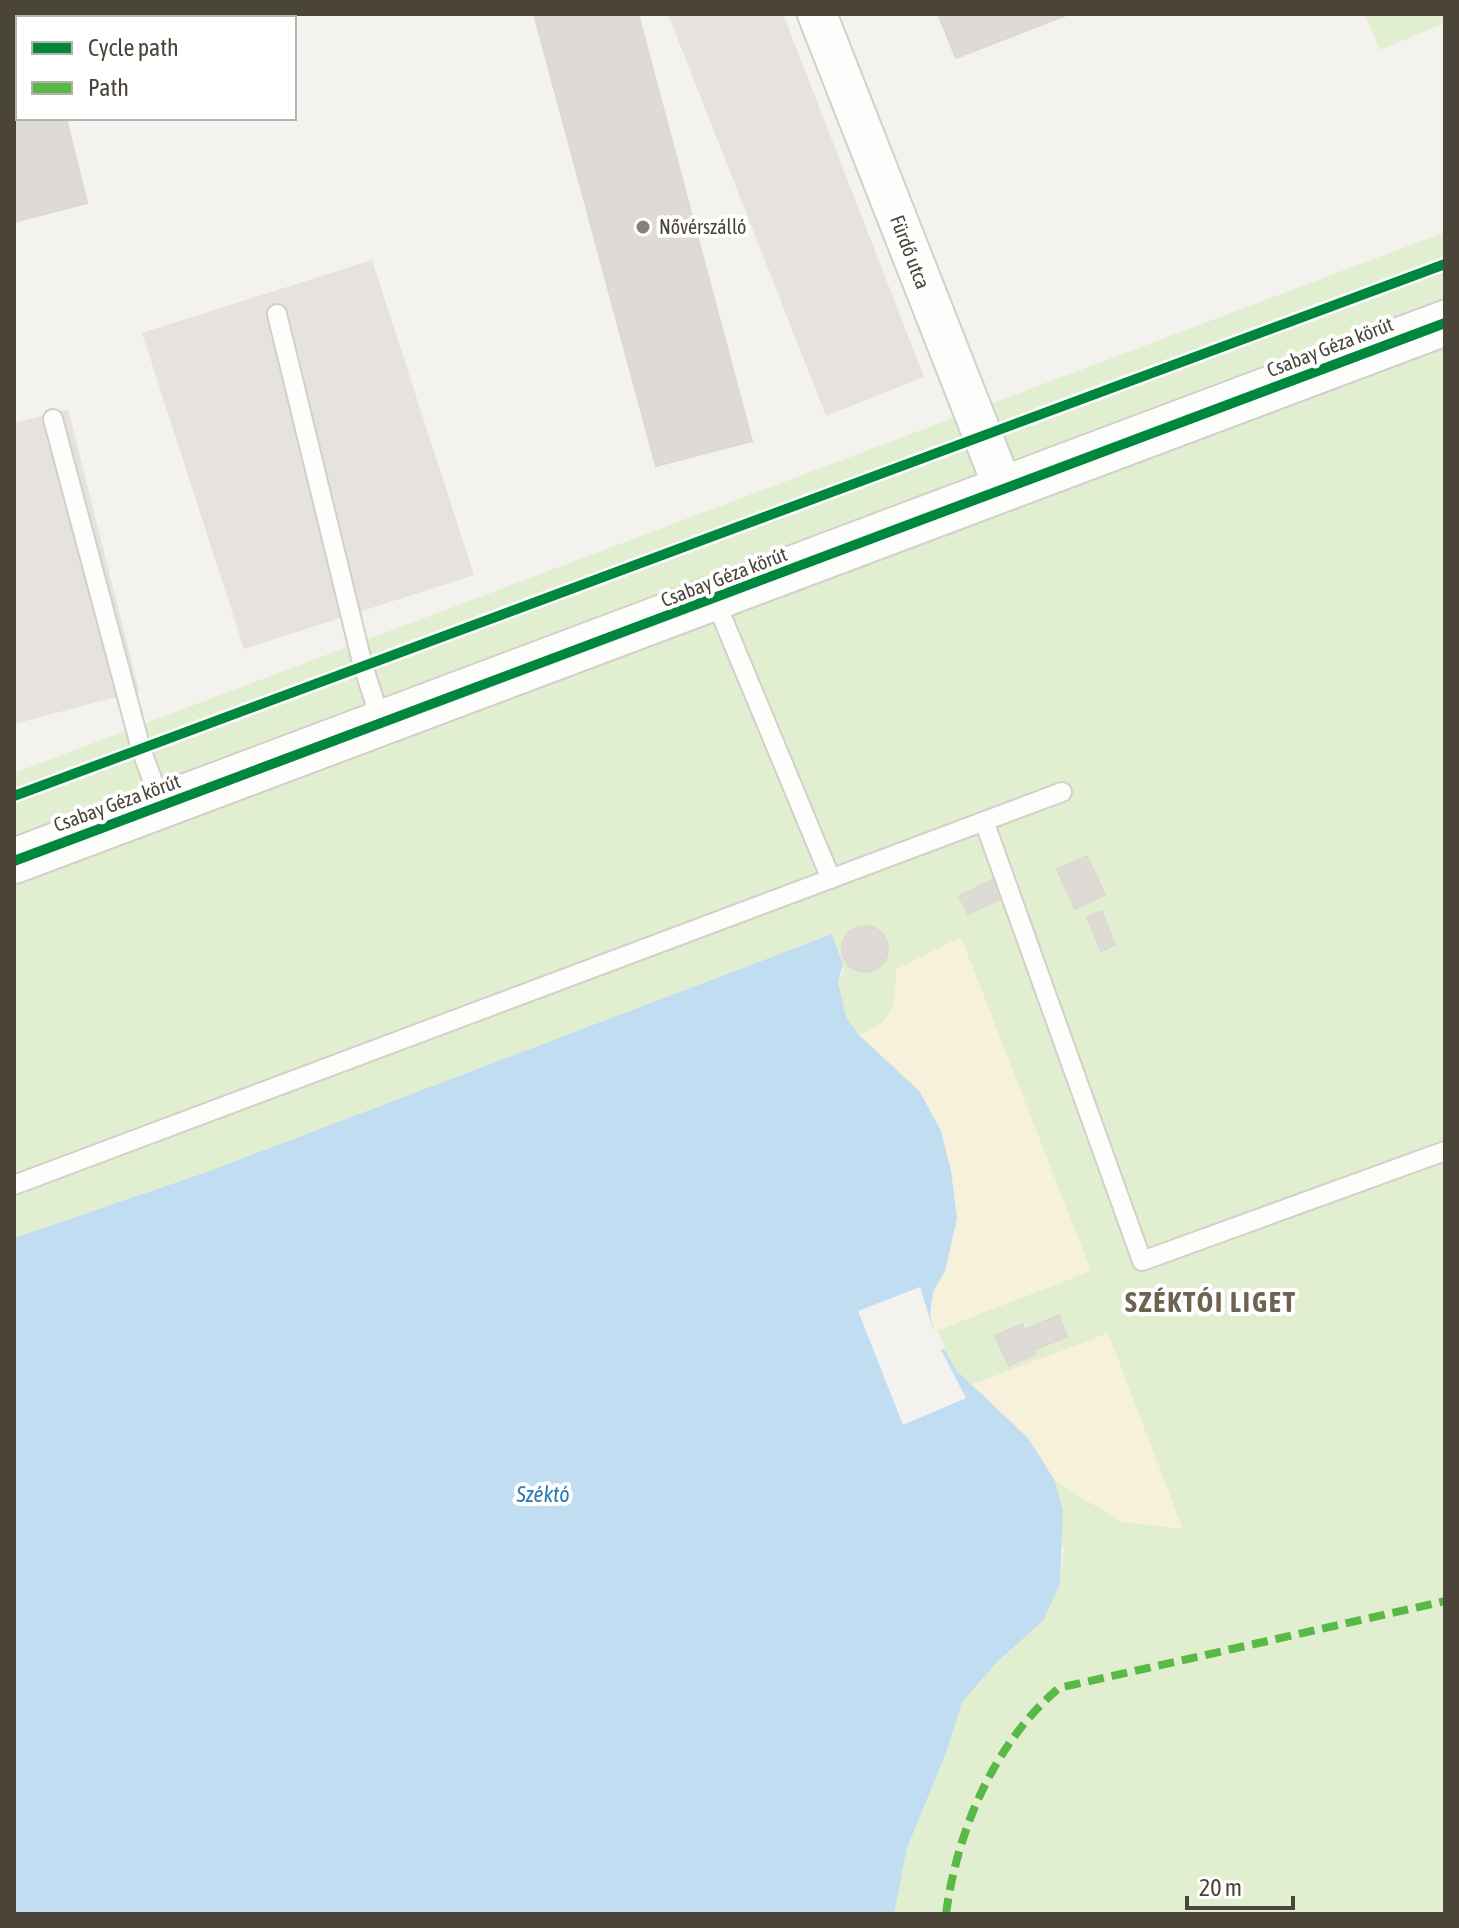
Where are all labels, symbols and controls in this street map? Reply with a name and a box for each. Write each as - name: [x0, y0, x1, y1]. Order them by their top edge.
- legend: [16, 16, 296, 120]
- text: Cycle path: [88, 34, 179, 61]
- text: Path: [88, 74, 129, 101]
- street label: Fürdő utca: [886, 212, 935, 292]
- place label: Nővérszálló: [659, 215, 746, 238]
- marker: Nővérszálló: [634, 218, 652, 236]
- street label: Csabay Géza körút: [1264, 312, 1396, 381]
- street label: Csabay Géza körút: [658, 542, 790, 611]
- street label: Csabay Géza körút: [50, 769, 184, 836]
- district label: SZÉKTÓI LIGET: [1125, 1286, 1297, 1318]
- water label: Széktó: [515, 1481, 570, 1507]
- scale bar: [1187, 1860, 1293, 1910]
- text: 20 m: [1199, 1874, 1242, 1901]

